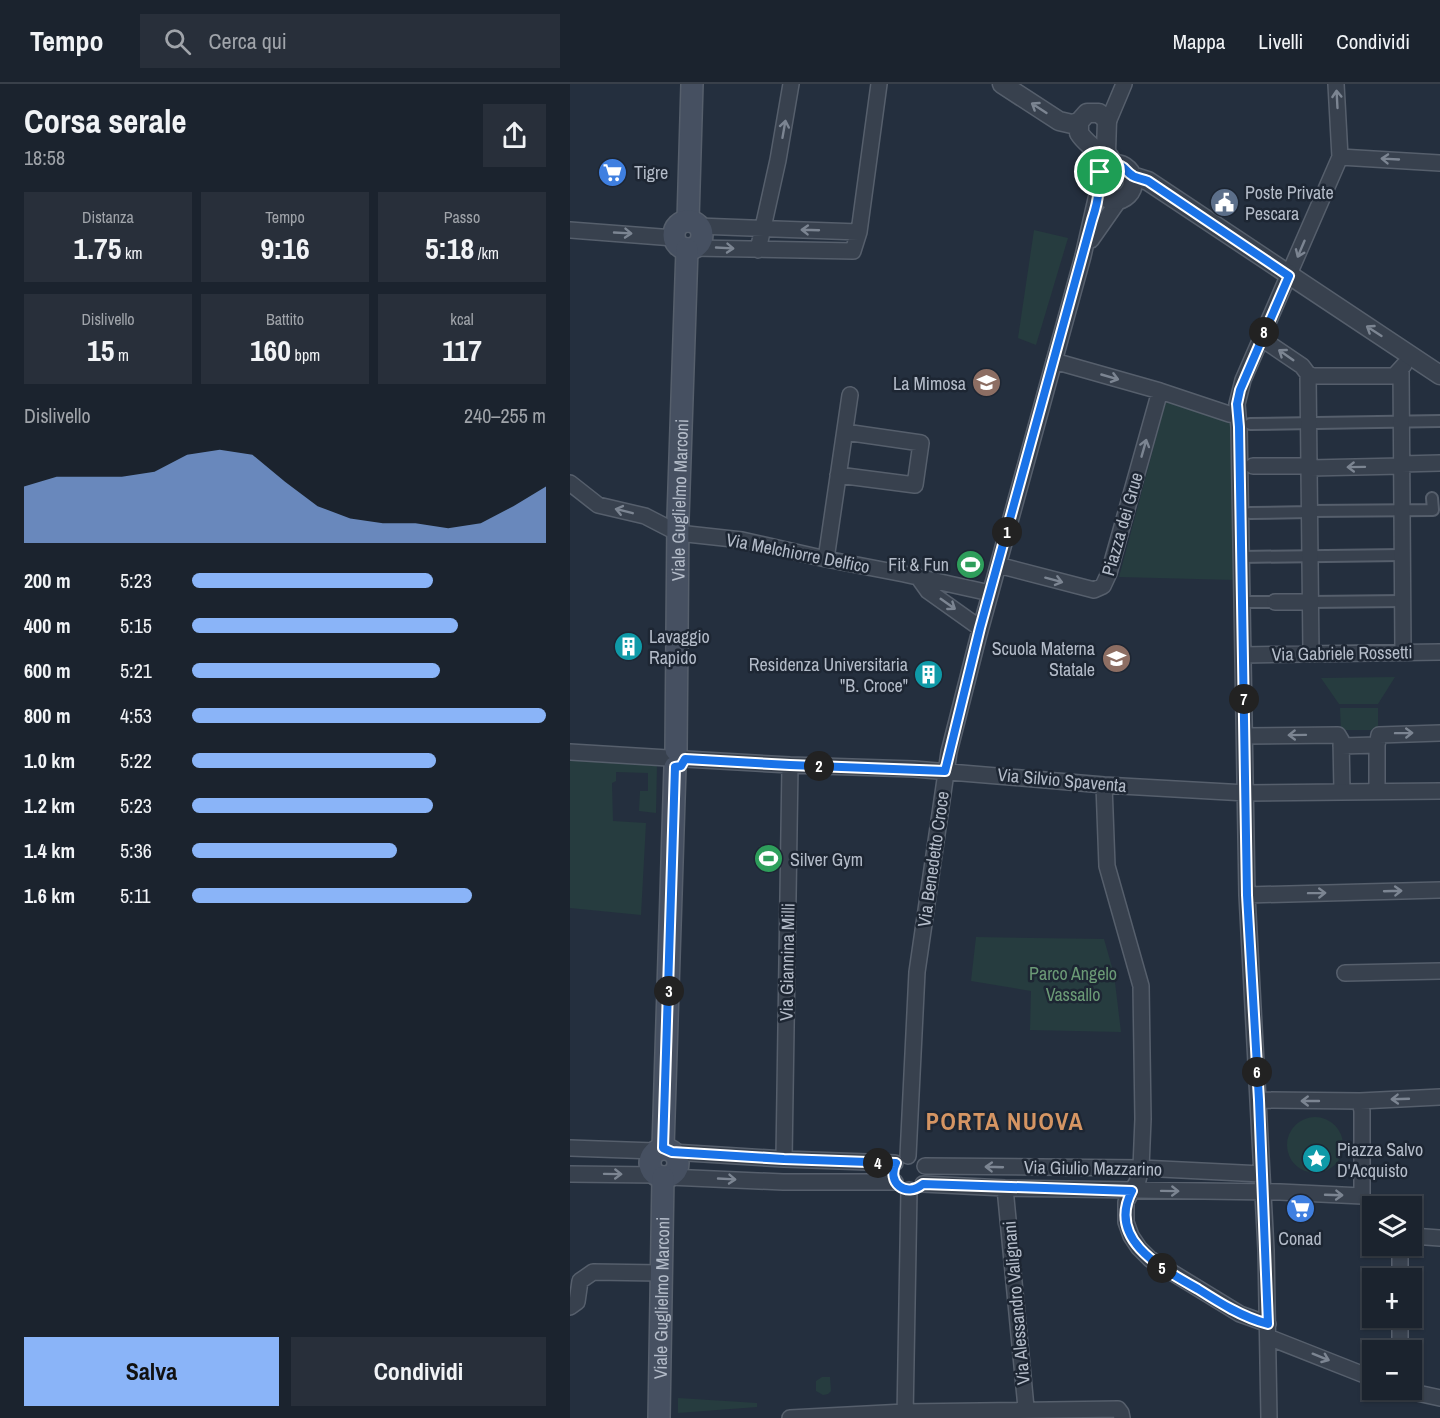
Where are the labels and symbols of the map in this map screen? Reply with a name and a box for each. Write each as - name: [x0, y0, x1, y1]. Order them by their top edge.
- one-way arrow: [1331, 90, 1342, 110]
- one-way arrow: [1031, 102, 1048, 114]
- one-way arrow: [778, 119, 789, 139]
- pin: [1074, 146, 1125, 197]
- one-way arrow: [1381, 154, 1401, 165]
- supermarket icon: Tigre: [597, 156, 629, 188]
- place label: Tigre: [634, 160, 668, 185]
- place label: Poste Private Pescara: [1245, 180, 1334, 226]
- public building icon: Poste Private Pescara: [1208, 186, 1240, 218]
- one-way arrow: [801, 224, 821, 235]
- one-way arrow: [612, 228, 632, 239]
- one-way arrow: [1295, 240, 1306, 258]
- one-way arrow: [715, 243, 735, 254]
- pin: 8: [1249, 317, 1279, 347]
- one-way arrow: [1366, 325, 1382, 337]
- one-way arrow: [1278, 349, 1294, 361]
- school or university icon: La Mimosa: [971, 367, 1003, 399]
- place label: La Mimosa: [893, 371, 966, 396]
- one-way arrow: [1100, 372, 1119, 383]
- street label: Viale Guglielmo Marconi: [665, 418, 694, 581]
- one-way arrow: [1139, 439, 1150, 458]
- one-way arrow: [1346, 461, 1366, 473]
- street label: Piazza dei Grue: [1095, 469, 1149, 579]
- one-way arrow: [614, 505, 633, 517]
- pin: 1: [992, 517, 1022, 547]
- street label: Via Melchiorre Delfico: [724, 527, 872, 579]
- sports icon: Fit & Fun: [954, 548, 986, 580]
- place label: Fit & Fun: [888, 552, 949, 577]
- one-way arrow: [1044, 574, 1063, 586]
- one-way arrow: [939, 598, 955, 610]
- place label: Lavaggio Rapido: [649, 624, 710, 670]
- building icon: Lavaggio Rapido: [612, 630, 644, 662]
- place label: Scuola Materna Statale: [992, 636, 1095, 682]
- street label: Via Gabriele Rossetti: [1271, 639, 1413, 667]
- school or university icon: Scuola Materna Statale: [1100, 642, 1132, 674]
- place label: Residenza Universitaria "B. Croce": [749, 652, 908, 698]
- building icon: Residenza Universitaria "B. Croce": [913, 658, 945, 690]
- pin: 7: [1229, 684, 1259, 714]
- one-way arrow: [1394, 727, 1414, 739]
- one-way arrow: [1288, 730, 1308, 741]
- pin: 2: [804, 751, 834, 781]
- street label: Via Silvio Spaventa: [996, 762, 1128, 798]
- street label: Via Benedetto Croce: [911, 790, 955, 928]
- sports icon: Silver Gym: [753, 843, 785, 875]
- place label: Silver Gym: [790, 847, 863, 872]
- one-way arrow: [1382, 885, 1402, 897]
- one-way arrow: [1307, 887, 1327, 899]
- street label: Via Giannina Milli: [773, 903, 801, 1021]
- park label: Parco Angelo Vassallo: [1029, 961, 1117, 1007]
- pin: 3: [654, 976, 684, 1006]
- pin: 6: [1242, 1057, 1272, 1087]
- one-way arrow: [1391, 1093, 1411, 1104]
- one-way arrow: [1300, 1095, 1320, 1107]
- district label: PORTA NUOVA: [926, 1105, 1084, 1137]
- place label: Piazza Salvo D'Acquisto: [1337, 1137, 1423, 1183]
- place icon: Piazza Salvo D'Acquisto: [1300, 1143, 1332, 1175]
- pin: 4: [863, 1148, 893, 1178]
- street label: Via Giulio Mazzarino: [1024, 1154, 1162, 1182]
- one-way arrow: [985, 1161, 1005, 1172]
- one-way arrow: [603, 1169, 623, 1180]
- one-way arrow: [717, 1174, 737, 1185]
- one-way arrow: [1160, 1185, 1180, 1197]
- one-way arrow: [1323, 1189, 1343, 1200]
- supermarket icon: Conad: [1284, 1193, 1316, 1225]
- street label: Viale Guglielmo Marconi: [647, 1217, 675, 1379]
- street label: Via Alessandro Valignani: [996, 1220, 1036, 1386]
- place label: Conad: [1278, 1226, 1322, 1251]
- pin: 5: [1147, 1253, 1177, 1283]
- one-way arrow: [1311, 1352, 1329, 1363]

